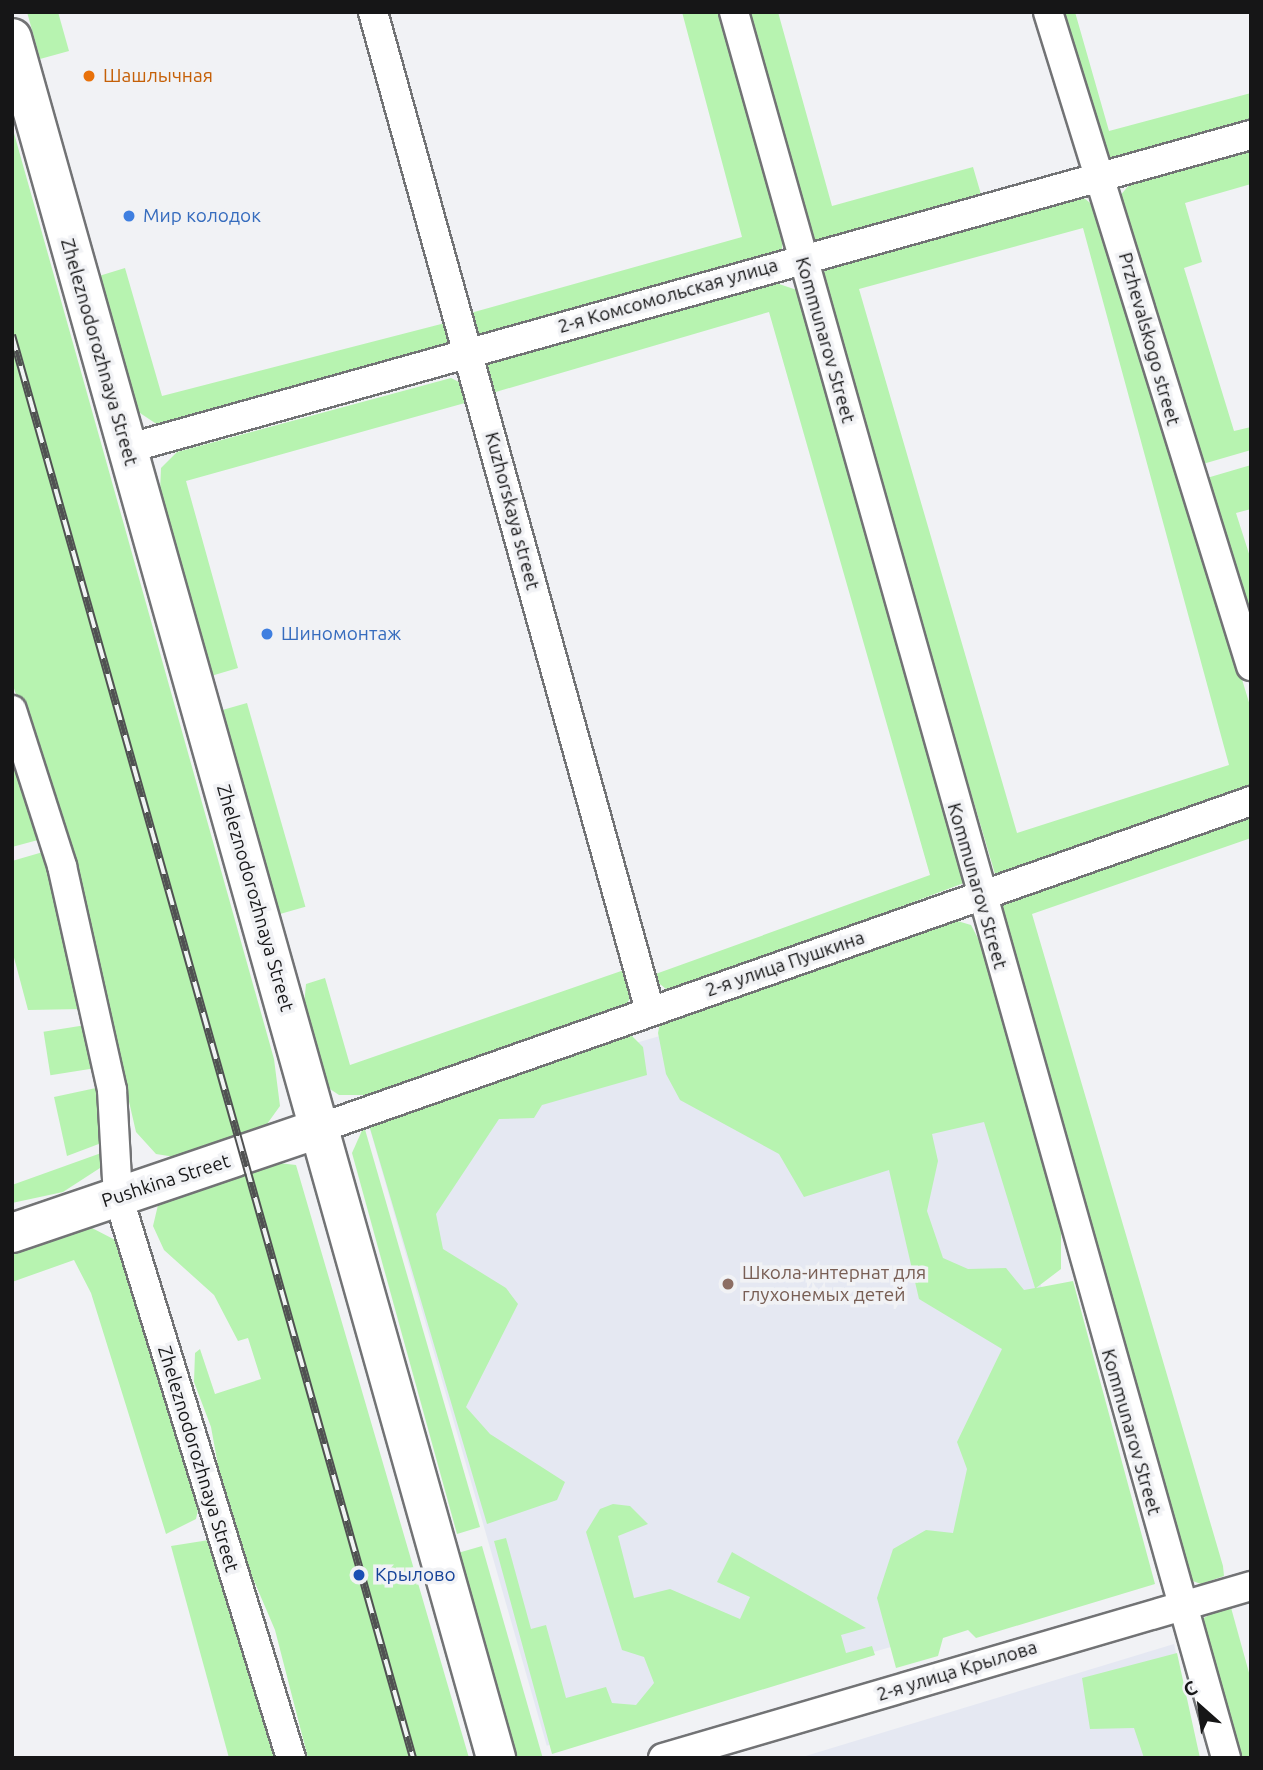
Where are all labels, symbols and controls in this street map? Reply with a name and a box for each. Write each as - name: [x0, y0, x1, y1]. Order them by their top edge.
- place label: Шашлычная: [103, 65, 213, 87]
- marker: Шашлычная: [81, 68, 97, 84]
- place label: Мир колодок: [143, 205, 261, 227]
- marker: Мир колодок: [121, 208, 137, 224]
- street label: Zheleznodorozhnaya Street: [56, 236, 142, 468]
- street label: Przhevalskogo street: [1113, 250, 1185, 428]
- street label: 2-я Комсомольская улица: [555, 254, 781, 338]
- street label: Kommunarov Street: [790, 254, 860, 426]
- street label: Kuzhorskaya street: [480, 430, 544, 592]
- place label: Шиномонтаж: [281, 623, 401, 645]
- marker: Шиномонтаж: [259, 626, 275, 642]
- street label: Zheleznodorozhnaya Street: [212, 782, 298, 1014]
- street label: Kommunarov Street: [942, 800, 1012, 972]
- street label: 2-я улица Пушкина: [702, 926, 868, 1002]
- street label: Pushkina Street: [99, 1150, 233, 1212]
- place label: Школа-интернат для глухонемых детей: [742, 1262, 926, 1306]
- marker: Школа-интернат для глухонемых детей: [720, 1276, 736, 1292]
- street label: Zheleznodorozhnaya Street: [153, 1343, 243, 1575]
- street label: Kommunarov Street: [1096, 1346, 1166, 1518]
- place label: Крылово: [375, 1564, 456, 1586]
- marker: Крылово: [349, 1565, 369, 1585]
- street label: 2-я улица Крылова: [874, 1636, 1040, 1706]
- north arrow: [1165, 1672, 1235, 1742]
- text: С: [1180, 1676, 1201, 1701]

